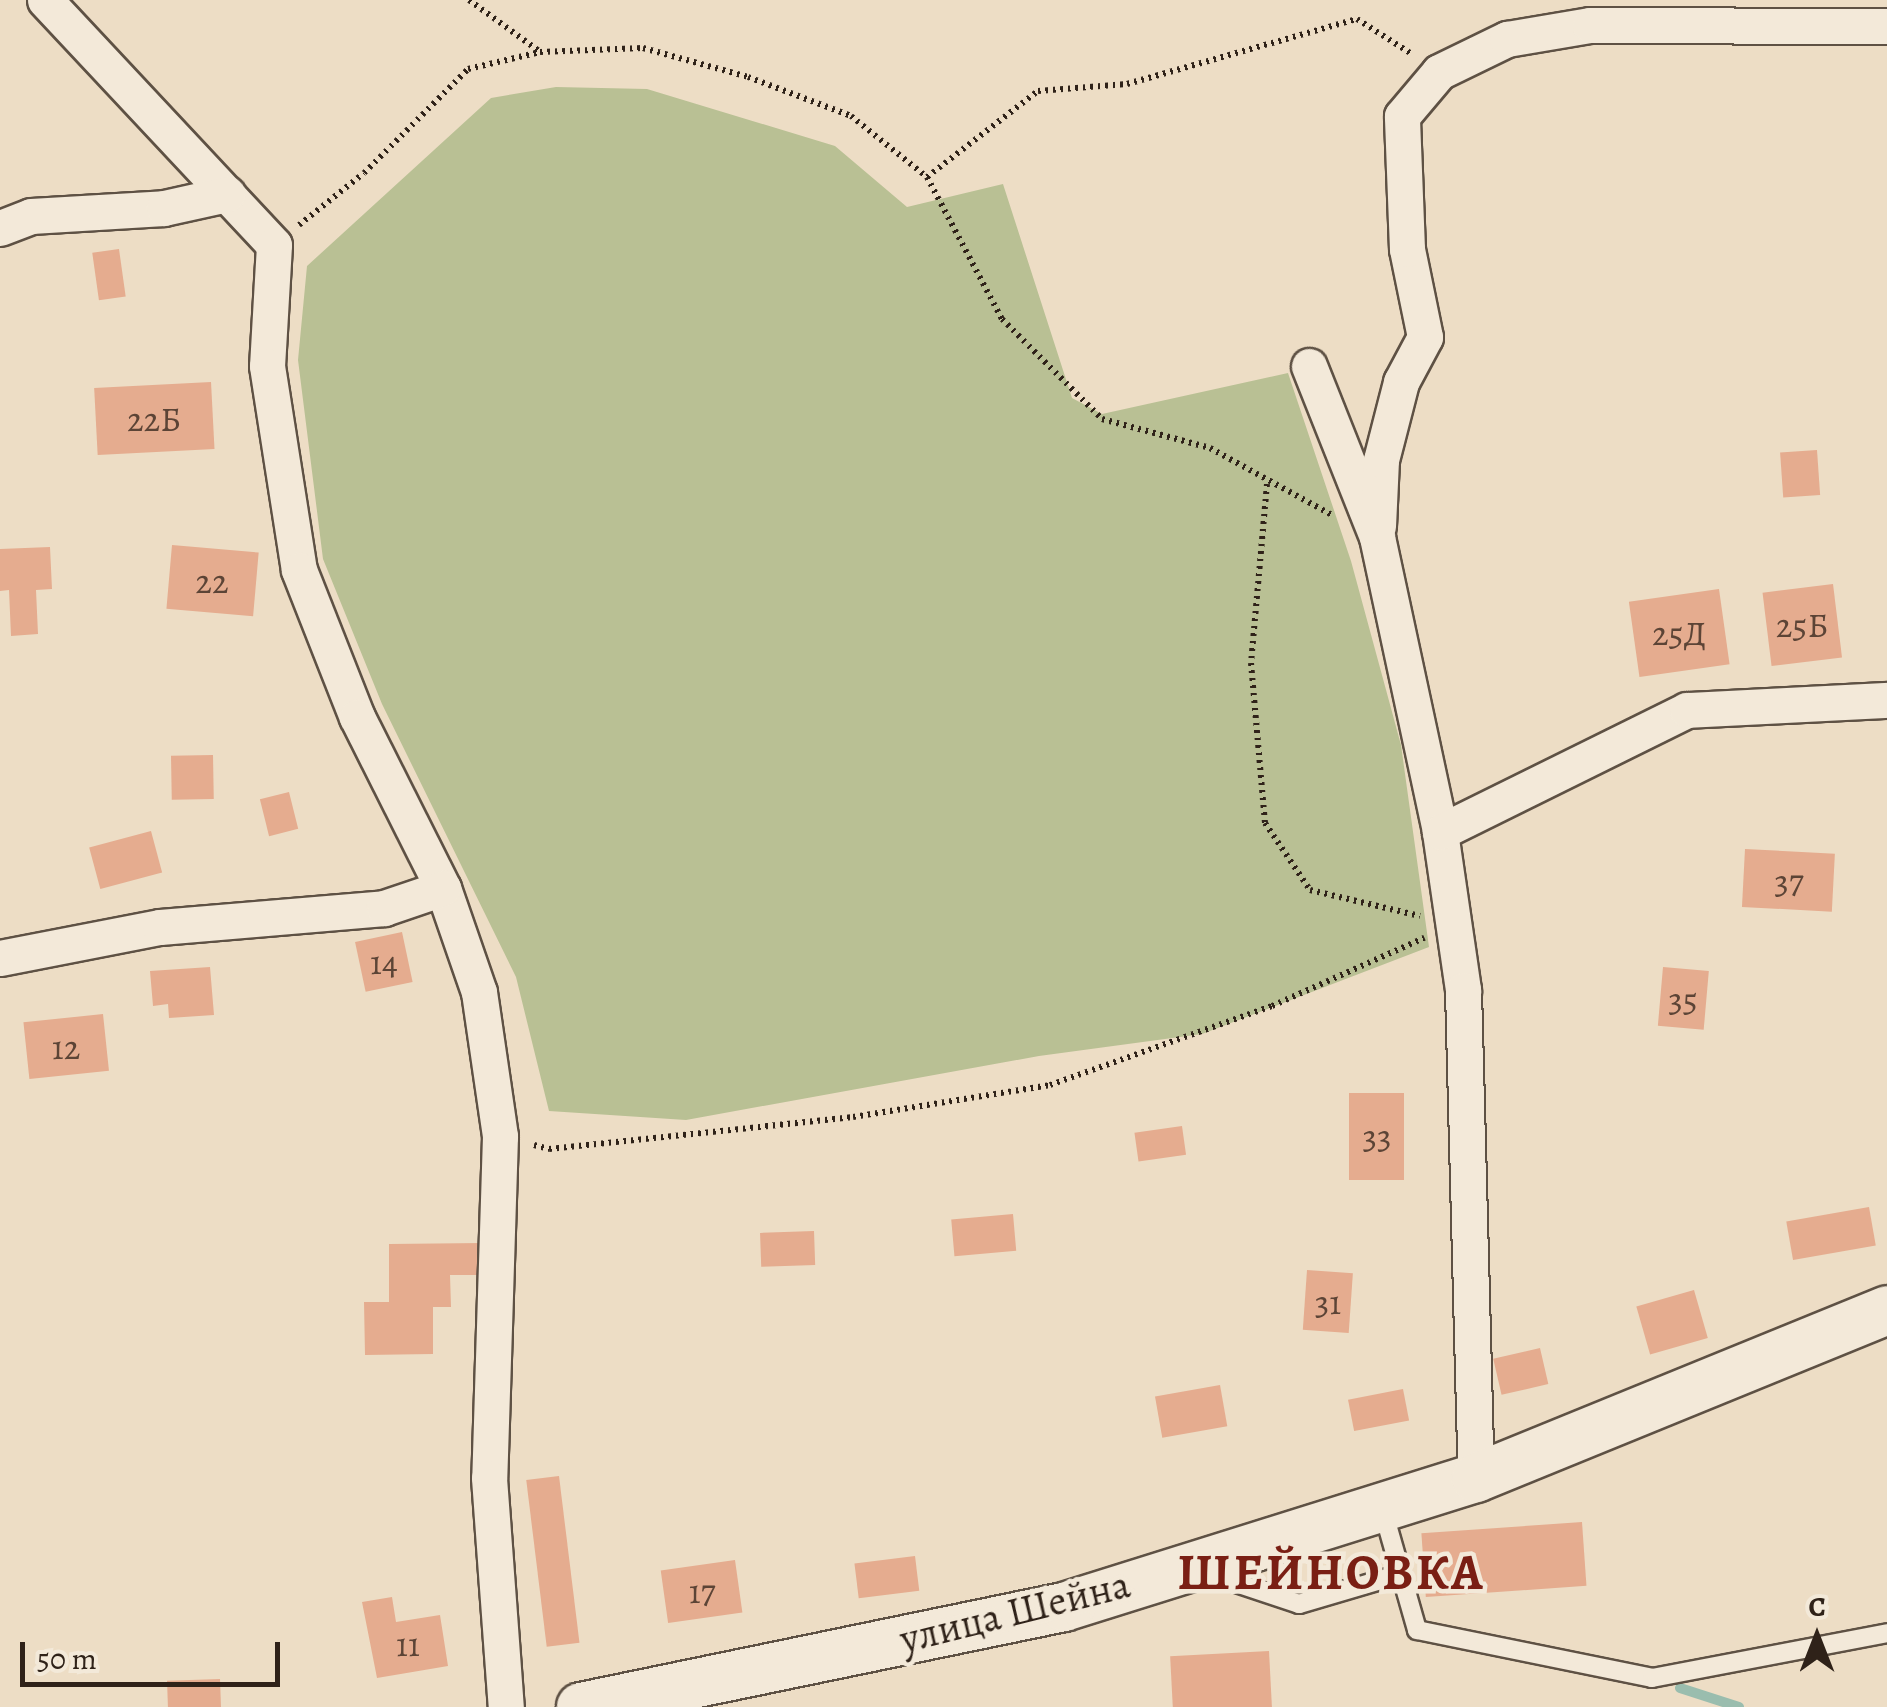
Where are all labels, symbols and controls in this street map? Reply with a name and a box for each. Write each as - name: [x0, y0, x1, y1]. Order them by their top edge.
- house number: 22Б: [127, 398, 181, 440]
- house number: 22: [195, 560, 229, 602]
- house number: 25Б: [1776, 604, 1828, 646]
- house number: 25Д: [1652, 612, 1706, 654]
- house number: 37: [1774, 860, 1804, 902]
- house number: 14: [370, 941, 398, 983]
- house number: 35: [1668, 978, 1698, 1020]
- house number: 12: [52, 1026, 80, 1068]
- house number: 33: [1362, 1115, 1392, 1157]
- house number: 31: [1315, 1281, 1341, 1323]
- district label: ШЕЙНОВКА: [1177, 1543, 1485, 1603]
- street label: улица Шейна: [895, 1560, 1135, 1664]
- house number: 17: [689, 1570, 715, 1612]
- north arrow: [1767, 1587, 1867, 1687]
- text: С: [1808, 1588, 1826, 1626]
- scale bar: [25, 1622, 285, 1684]
- house number: 11: [396, 1623, 420, 1665]
- text: 50 m: [37, 1639, 97, 1679]

